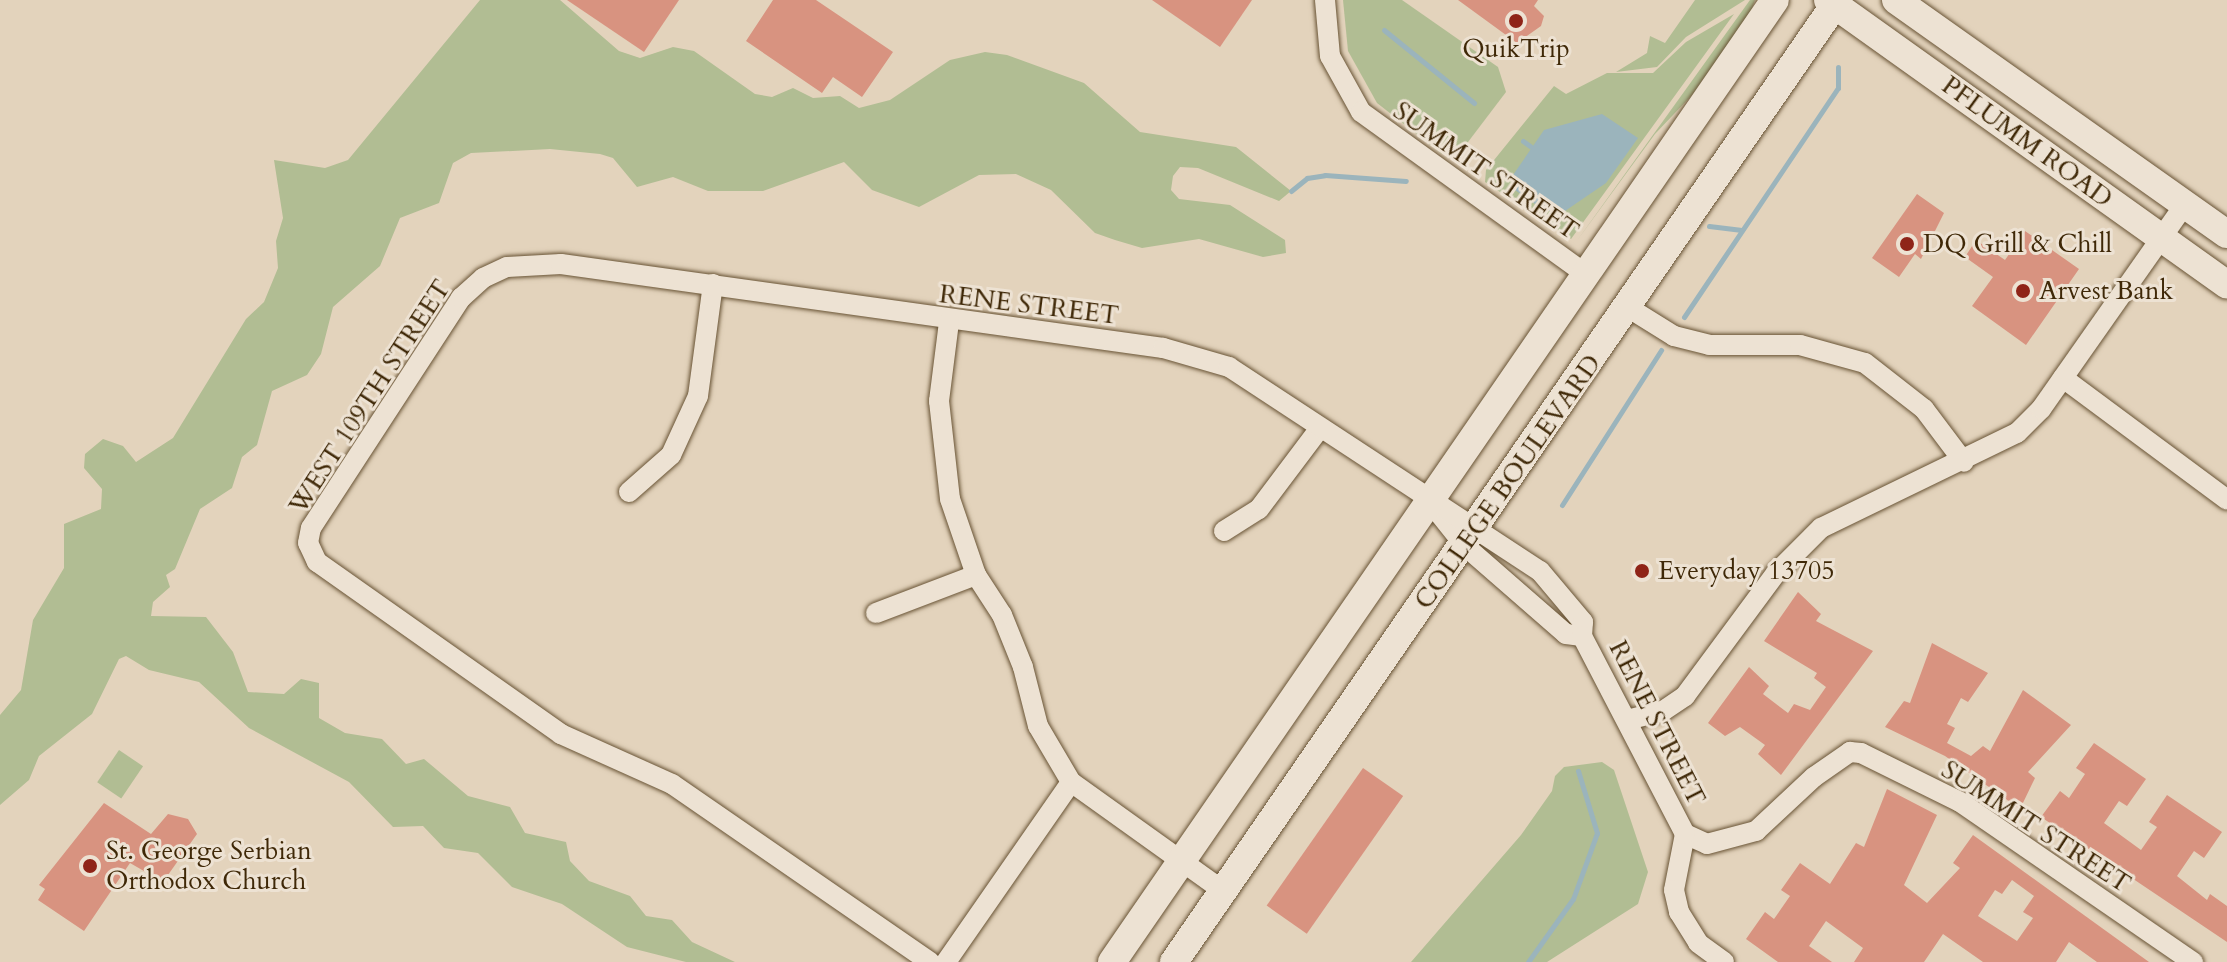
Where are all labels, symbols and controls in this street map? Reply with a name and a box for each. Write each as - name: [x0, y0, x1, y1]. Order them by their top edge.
- marker: QuikTrip: [1507, 12, 1525, 30]
- place label: QuikTrip: [1462, 33, 1570, 65]
- street label: PFLUMM ROAD: [1936, 70, 2118, 214]
- street label: SUMMIT STREET: [1387, 95, 1585, 247]
- place label: DQ Grill & Chill: [1923, 228, 2112, 260]
- marker: DQ Grill & Chill: [1898, 235, 1916, 253]
- street label: WEST 109TH STREET: [283, 274, 457, 520]
- place label: Arvest Bank: [2039, 275, 2173, 307]
- street label: RENE STREET: [938, 279, 1120, 331]
- marker: Arvest Bank: [2014, 282, 2032, 300]
- street label: COLLEGE BOULEVARD: [1408, 349, 1608, 615]
- place label: Everyday 13705: [1658, 555, 1835, 587]
- marker: Everyday 13705: [1633, 562, 1651, 580]
- street label: RENE STREET: [1602, 635, 1712, 811]
- street label: SUMMIT STREET: [1935, 754, 2137, 900]
- place label: St. George Serbian Orthodox Church: [106, 835, 312, 896]
- marker: St. George Serbian Orthodox Church: [81, 857, 99, 875]

